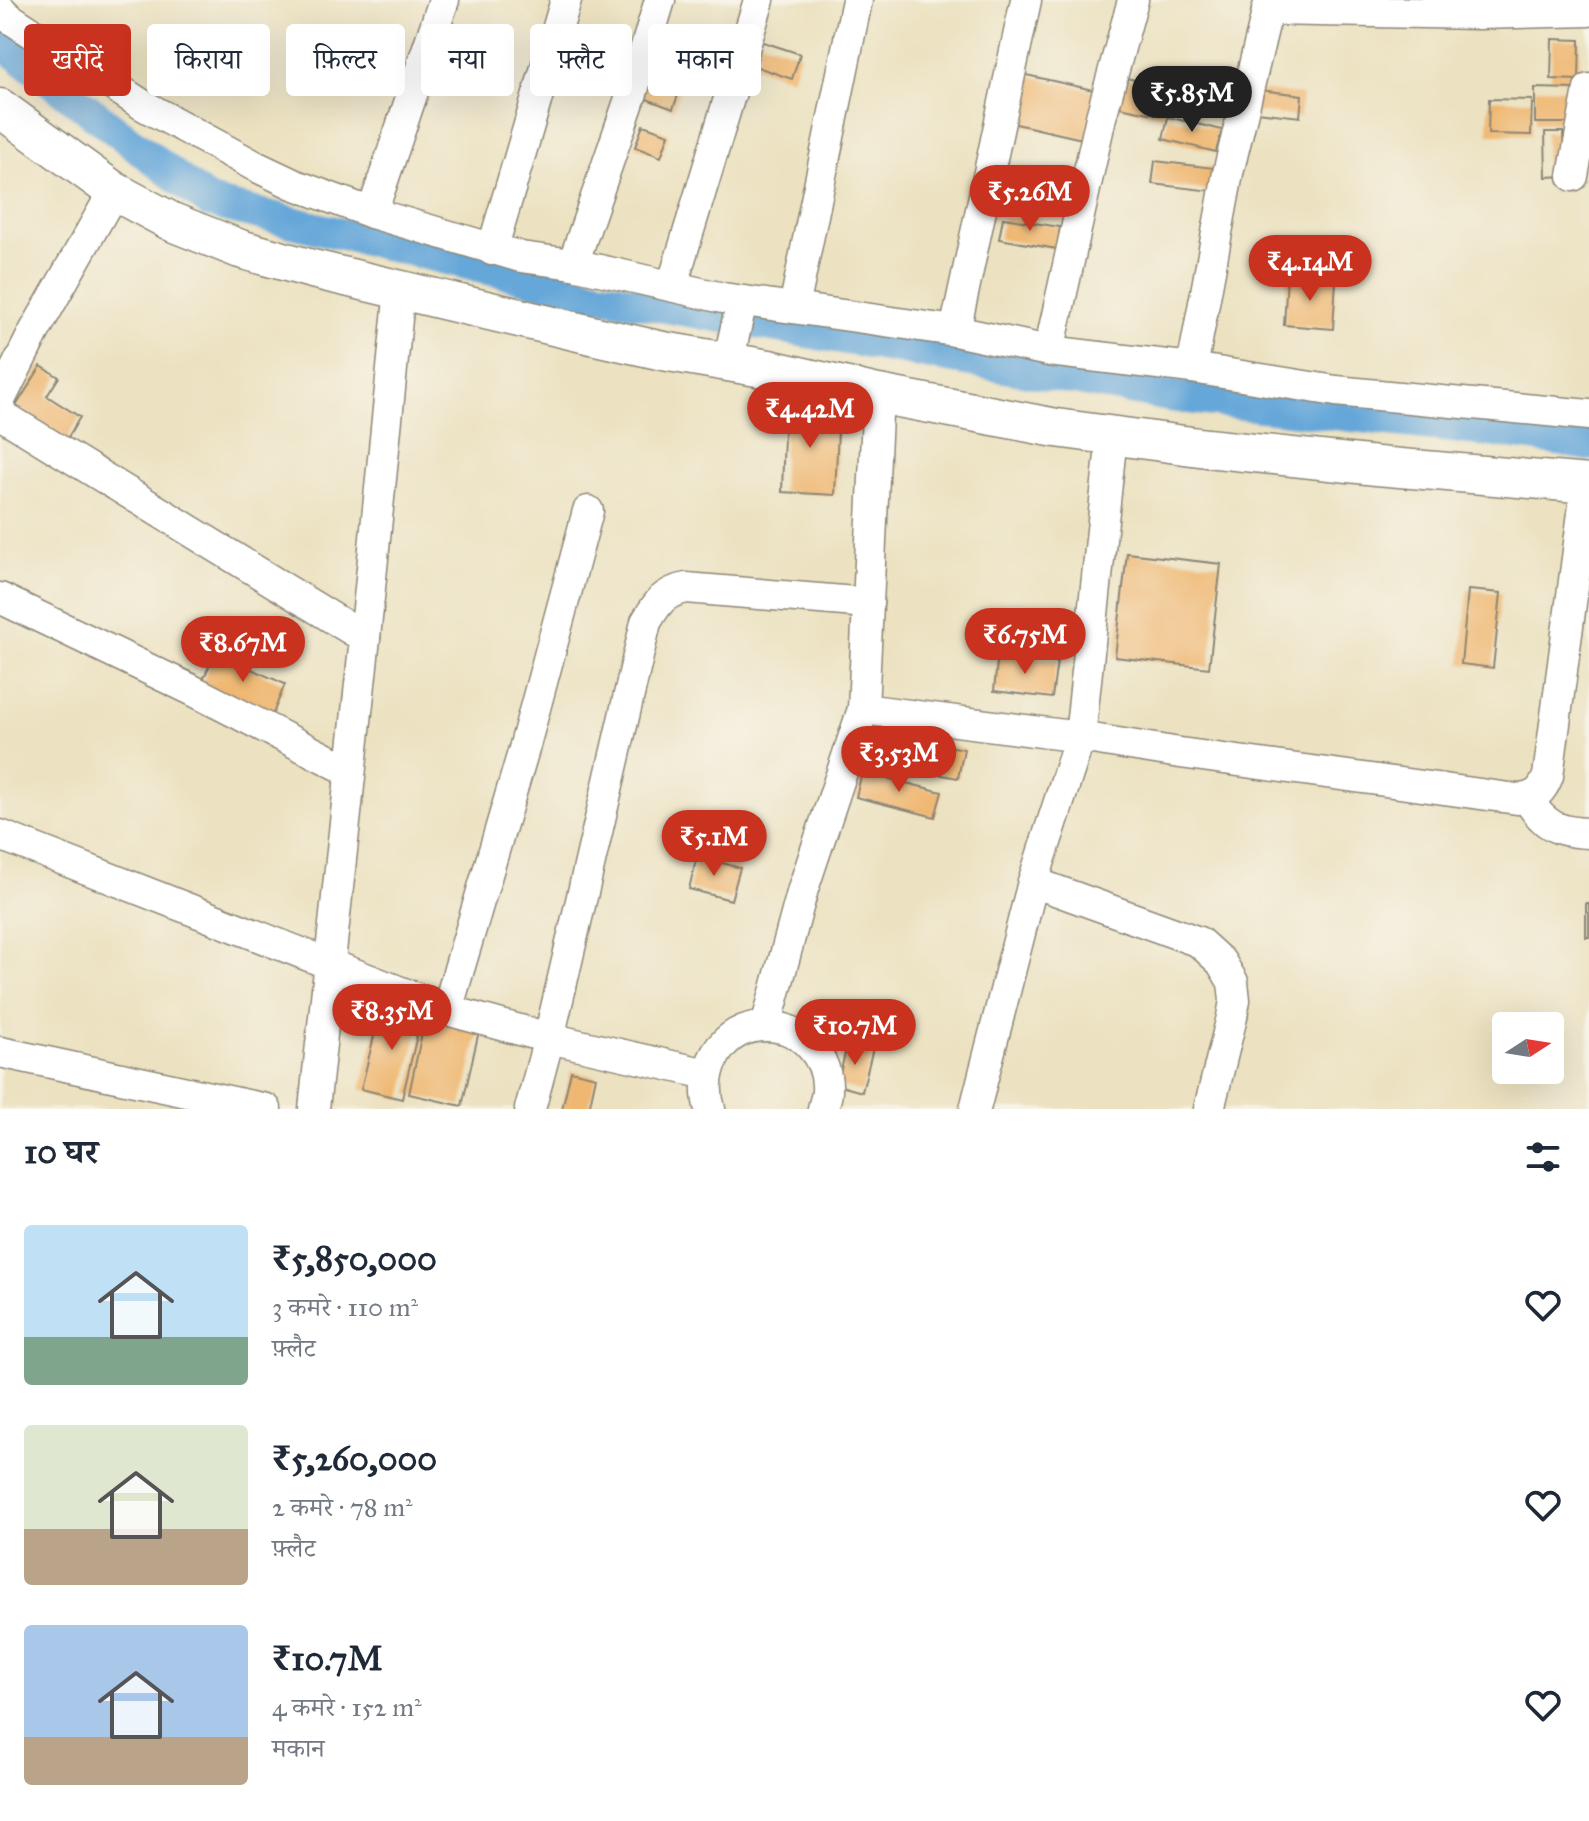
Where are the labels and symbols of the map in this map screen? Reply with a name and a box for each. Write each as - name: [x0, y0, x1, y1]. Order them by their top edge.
- pin: ₹5.85M: [1127, 66, 1257, 134]
- pin: ₹5.26M: [965, 165, 1095, 233]
- pin: ₹4.14M: [1245, 235, 1375, 303]
- pin: ₹4.42M: [745, 382, 875, 450]
- pin: ₹6.75M: [960, 608, 1090, 676]
- pin: ₹8.67M: [178, 616, 308, 684]
- pin: ₹3.53M: [834, 726, 964, 794]
- pin: ₹5.1M: [658, 810, 770, 878]
- pin: ₹8.35M: [327, 984, 457, 1052]
- pin: ₹10.7M: [790, 999, 920, 1067]
- north arrow: [1492, 1012, 1564, 1084]

